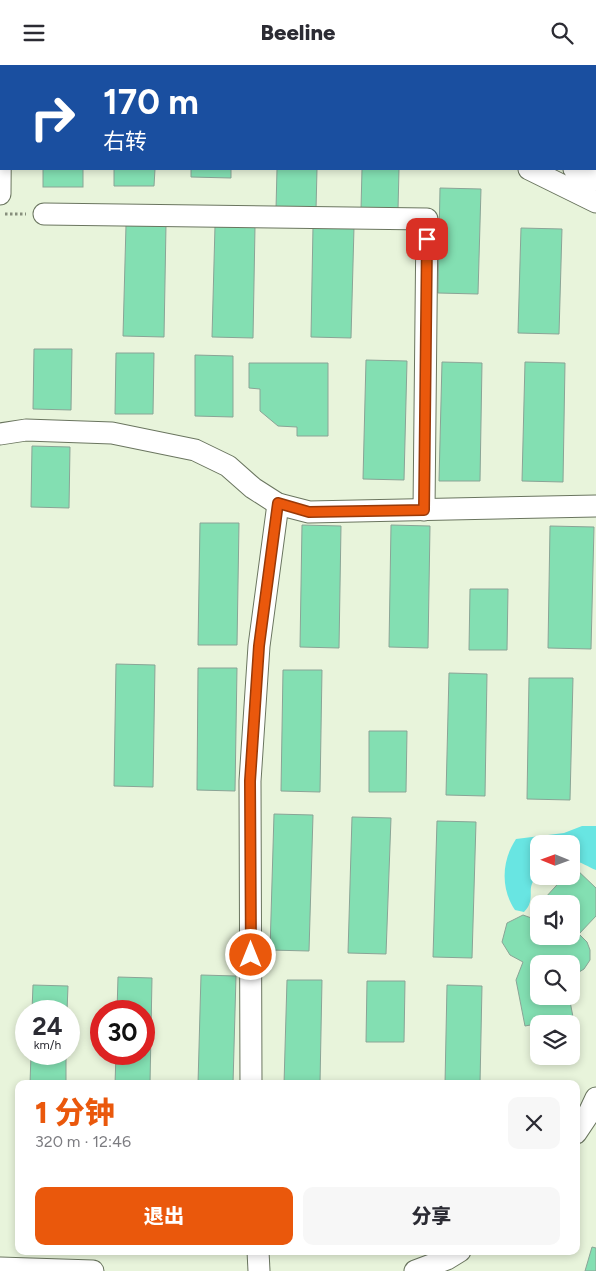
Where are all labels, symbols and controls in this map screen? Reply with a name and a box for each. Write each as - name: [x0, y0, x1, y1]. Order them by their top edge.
- icon: menu: [20, 19, 48, 47]
- text: Beeline: [261, 19, 335, 46]
- icon: search: [548, 19, 576, 47]
- text: 170 m: [103, 81, 199, 123]
- icon: right: [20, 85, 85, 150]
- text: 右转: [103, 128, 147, 155]
- pin: [406, 218, 448, 260]
- icon: arrive: [413, 225, 441, 253]
- north arrow: [530, 835, 580, 885]
- map controls: [530, 835, 580, 1065]
- button: sound: [530, 895, 580, 945]
- position arrow: [224, 928, 276, 980]
- button: search: [530, 955, 580, 1005]
- speed limit sign: 30: [90, 1000, 155, 1065]
- text: 24: [32, 1011, 63, 1041]
- button: layers: [530, 1015, 580, 1065]
- text: km/h: [34, 1038, 61, 1052]
- text: 1 分钟: [35, 1094, 115, 1131]
- button: close: [508, 1097, 560, 1149]
- text: 320 m · 12:46: [35, 1132, 131, 1151]
- button: 退出: [35, 1187, 293, 1245]
- button: 分享: [303, 1187, 560, 1245]

